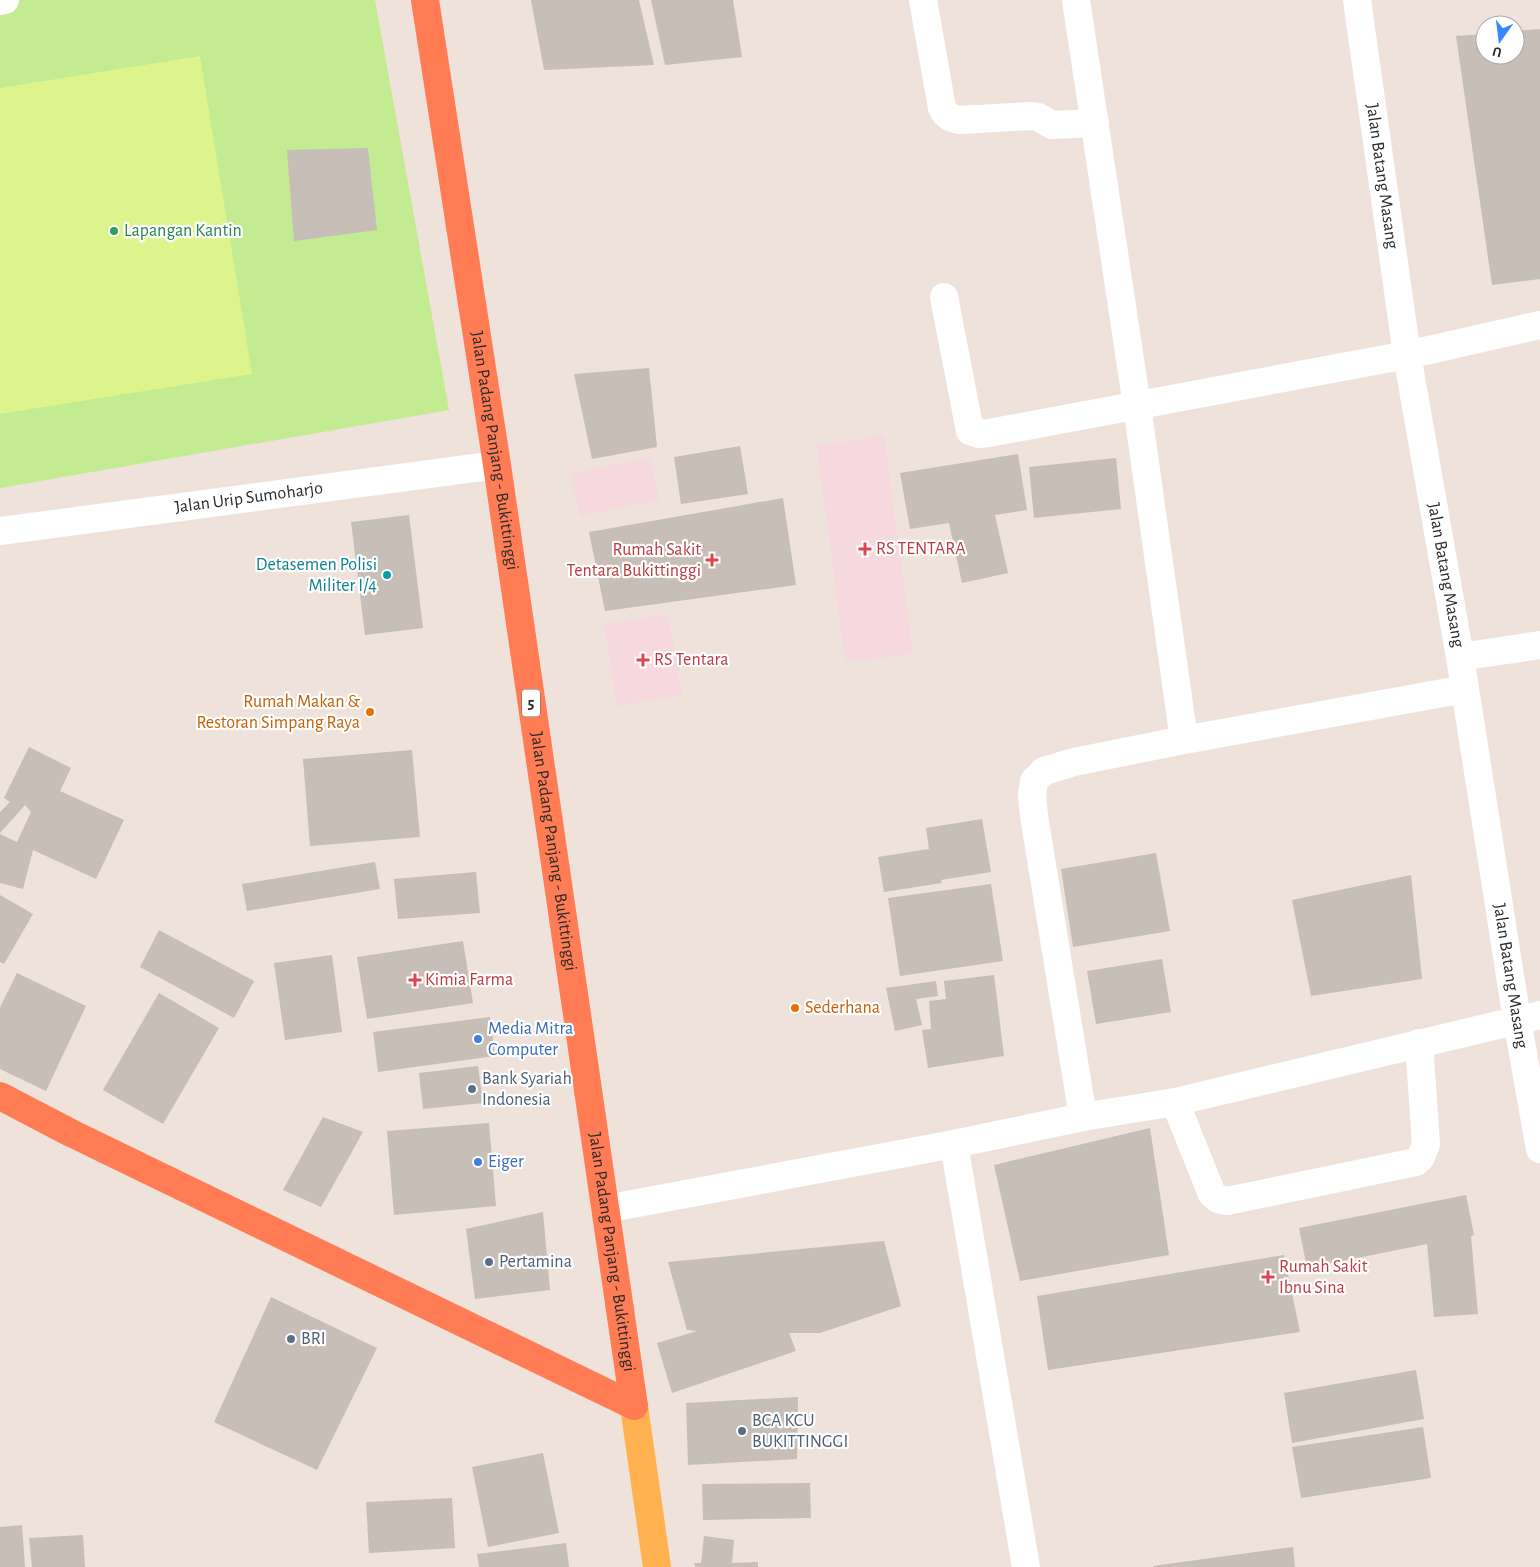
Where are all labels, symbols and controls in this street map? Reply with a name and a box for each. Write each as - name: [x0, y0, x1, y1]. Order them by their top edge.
- north arrow: [1475, 15, 1525, 65]
- text: U: [1491, 44, 1503, 60]
- street label: Jalan Batang Masang: [1363, 102, 1401, 250]
- place label: Lapangan Kantin: [124, 222, 242, 240]
- marker: Lapangan Kantin: [108, 225, 120, 237]
- street label: Jalan Padang Panjang - Bukittinggi: [467, 330, 521, 571]
- street label: Jalan Urip Sumoharjo: [174, 479, 324, 517]
- street label: Jalan Batang Masang: [1424, 501, 1467, 649]
- place label: RS TENTARA: [876, 540, 966, 558]
- place label: Rumah Sakit Tentara Bukittinggi: [567, 541, 701, 580]
- marker: RS TENTARA: [858, 542, 872, 556]
- marker: Rumah Sakit Tentara Bukittinggi: [705, 553, 719, 567]
- place label: Detasemen Polisi Militer I/4: [256, 556, 377, 595]
- marker: Detasemen Polisi Militer I/4: [381, 569, 393, 581]
- place label: RS Tentara: [654, 651, 729, 669]
- marker: RS Tentara: [636, 653, 650, 667]
- road number: 5: [522, 690, 540, 716]
- place label: Rumah Makan & Restoran Simpang Raya: [197, 693, 361, 732]
- marker: Rumah Makan & Restoran Simpang Raya: [364, 706, 376, 718]
- street label: Jalan Padang Panjang - Bukittinggi: [527, 731, 580, 972]
- street label: Jalan Batang Masang: [1490, 902, 1531, 1050]
- place label: Kimia Farma: [425, 971, 513, 989]
- marker: Kimia Farma: [409, 974, 421, 986]
- place label: Sederhana: [805, 999, 880, 1017]
- marker: Sederhana: [789, 1002, 801, 1014]
- place label: Media Mitra Computer: [488, 1020, 573, 1059]
- marker: Media Mitra Computer: [472, 1033, 484, 1045]
- place label: Bank Syariah Indonesia: [482, 1070, 572, 1109]
- marker: Bank Syariah Indonesia: [466, 1083, 478, 1095]
- street label: Jalan Padang Panjang - Bukittinggi: [585, 1131, 638, 1373]
- place label: Eiger: [488, 1153, 524, 1171]
- marker: Eiger: [472, 1156, 484, 1168]
- place label: Pertamina: [499, 1253, 572, 1271]
- marker: Pertamina: [483, 1256, 495, 1268]
- place label: Rumah Sakit Ibnu Sina: [1279, 1258, 1368, 1297]
- marker: Rumah Sakit Ibnu Sina: [1261, 1270, 1275, 1284]
- place label: BRI: [301, 1330, 325, 1348]
- marker: BRI: [285, 1333, 297, 1345]
- place label: BCA KCU BUKITTINGGI: [752, 1412, 848, 1451]
- marker: BCA KCU BUKITTINGGI: [736, 1425, 748, 1437]

